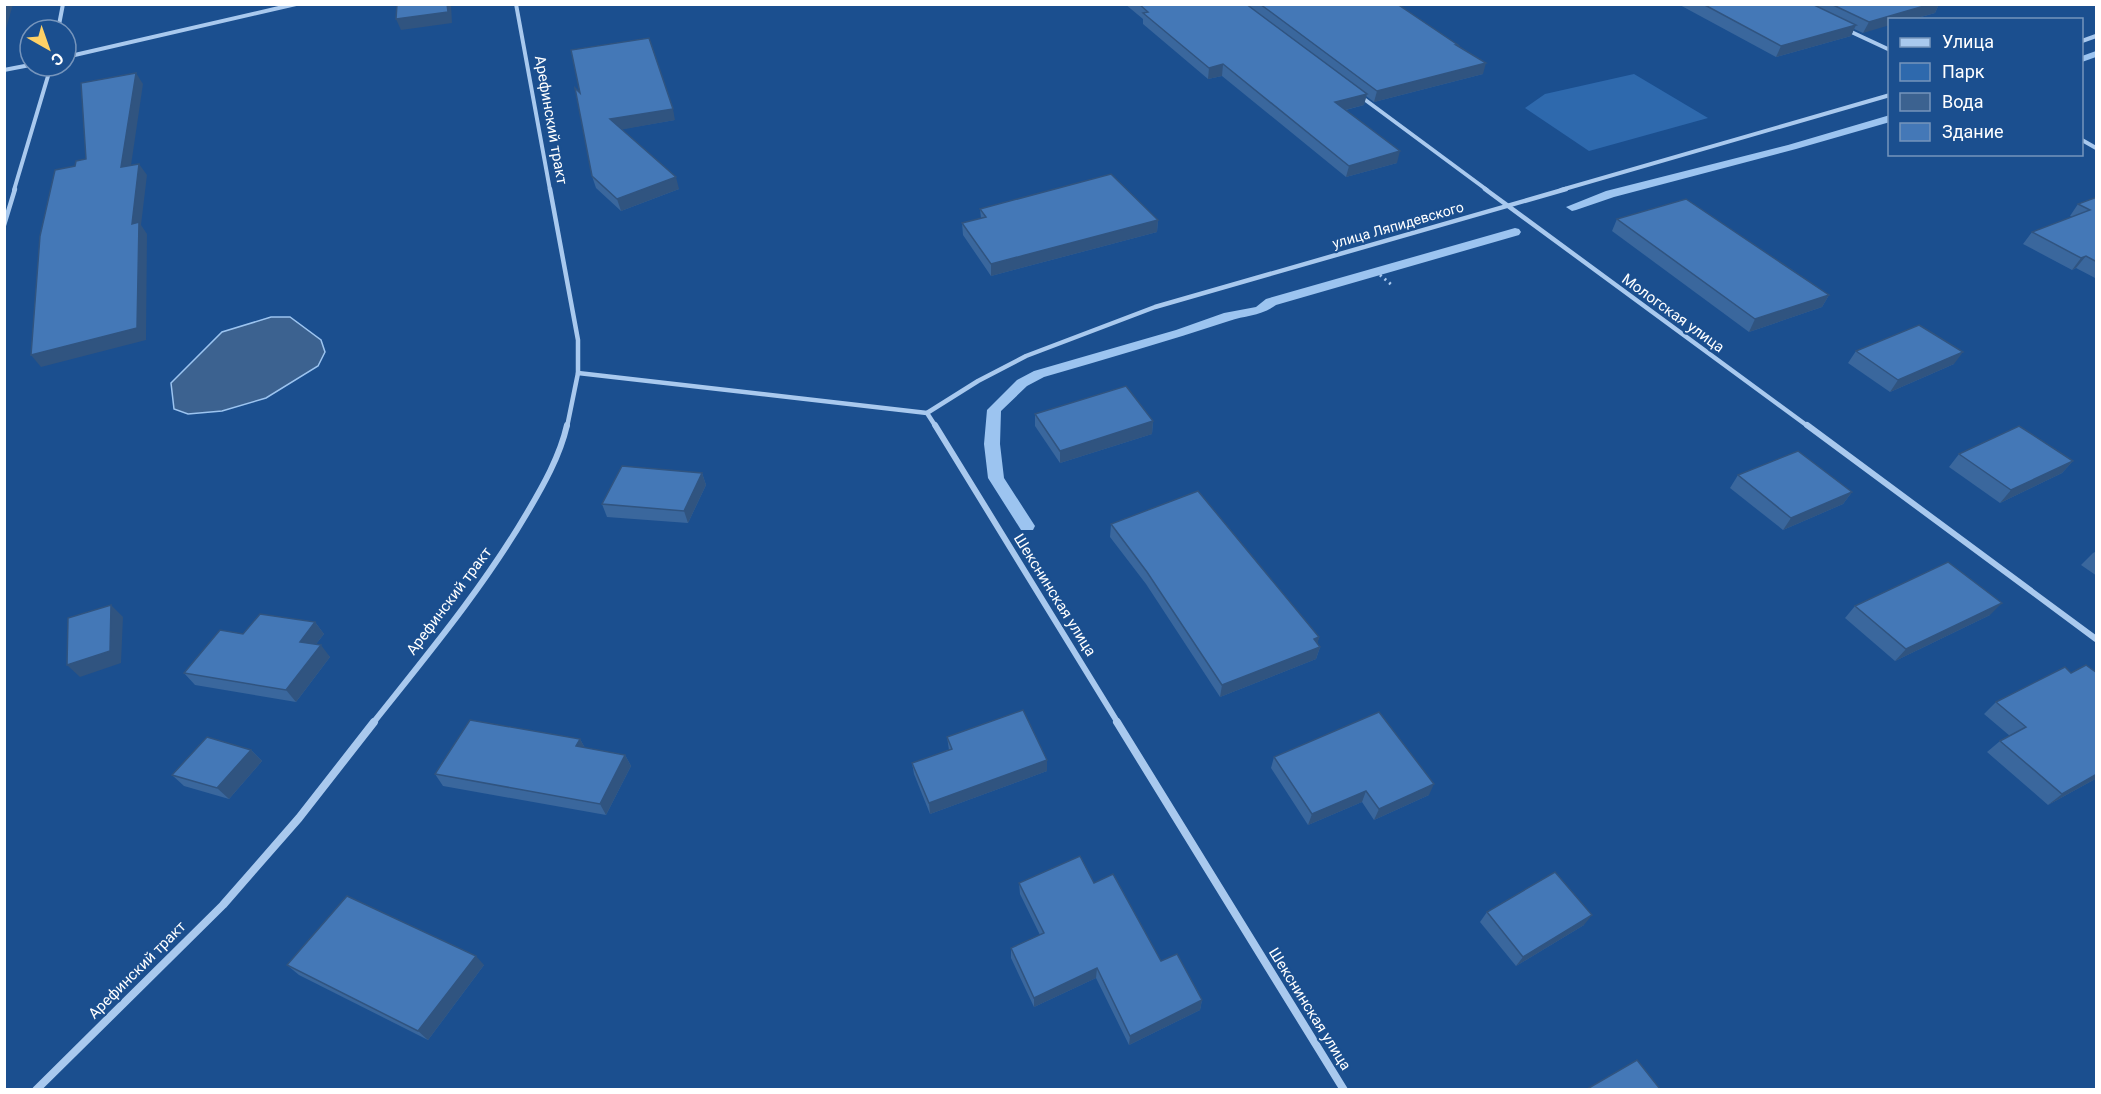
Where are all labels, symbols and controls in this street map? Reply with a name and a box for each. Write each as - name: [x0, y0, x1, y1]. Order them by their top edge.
- north arrow: [18, 18, 78, 78]
- legend: [1888, 18, 2083, 156]
- text: Улица: [1942, 31, 1994, 52]
- text: С: [47, 48, 67, 70]
- street label: Арефинский тракт: [531, 54, 571, 186]
- text: Парк: [1942, 61, 1985, 82]
- text: Вода: [1942, 91, 1984, 112]
- text: Здание: [1942, 121, 2004, 142]
- street label: улица Ляпидевского: [1330, 199, 1466, 251]
- street label: Мологская улица: [1618, 270, 1728, 356]
- street label: Шекснинская улица: [1010, 530, 1100, 660]
- street label: Арефинский тракт: [403, 543, 495, 659]
- street label: Арефинский тракт: [85, 918, 189, 1022]
- street label: Шекснинская улица: [1265, 944, 1355, 1074]

